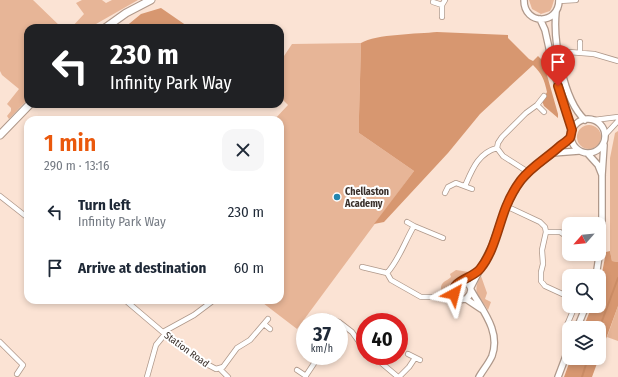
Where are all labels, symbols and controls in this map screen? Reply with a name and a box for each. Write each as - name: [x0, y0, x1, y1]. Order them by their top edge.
- text: 230 m: [110, 38, 179, 71]
- icon: left: [44, 40, 96, 92]
- pin: [541, 45, 575, 86]
- icon: arrive: [547, 51, 569, 73]
- text: Infinity Park Way: [110, 72, 231, 94]
- text: 1 min: [44, 129, 96, 157]
- button: close: [222, 129, 264, 171]
- text: 290 m · 13:16: [44, 158, 109, 173]
- place label: Chellaston Academy: [344, 186, 389, 210]
- marker: Chellaston Academy: [332, 192, 342, 202]
- text: Turn left: [78, 196, 131, 214]
- icon: left: [44, 201, 66, 223]
- text: 230 m: [228, 203, 264, 221]
- text: Infinity Park Way: [78, 214, 166, 229]
- north arrow: [562, 217, 606, 261]
- map controls: [562, 217, 606, 365]
- icon: arrive: [44, 257, 66, 279]
- text: Arrive at destination: [78, 259, 206, 277]
- text: 60 m: [234, 259, 264, 277]
- button: search: [562, 269, 606, 313]
- position arrow: [433, 273, 475, 315]
- speed limit sign: 40: [356, 313, 408, 365]
- button: layers: [562, 321, 606, 365]
- text: 37: [313, 322, 331, 346]
- street label: Station Road: [162, 330, 211, 370]
- text: km/h: [311, 343, 333, 355]

